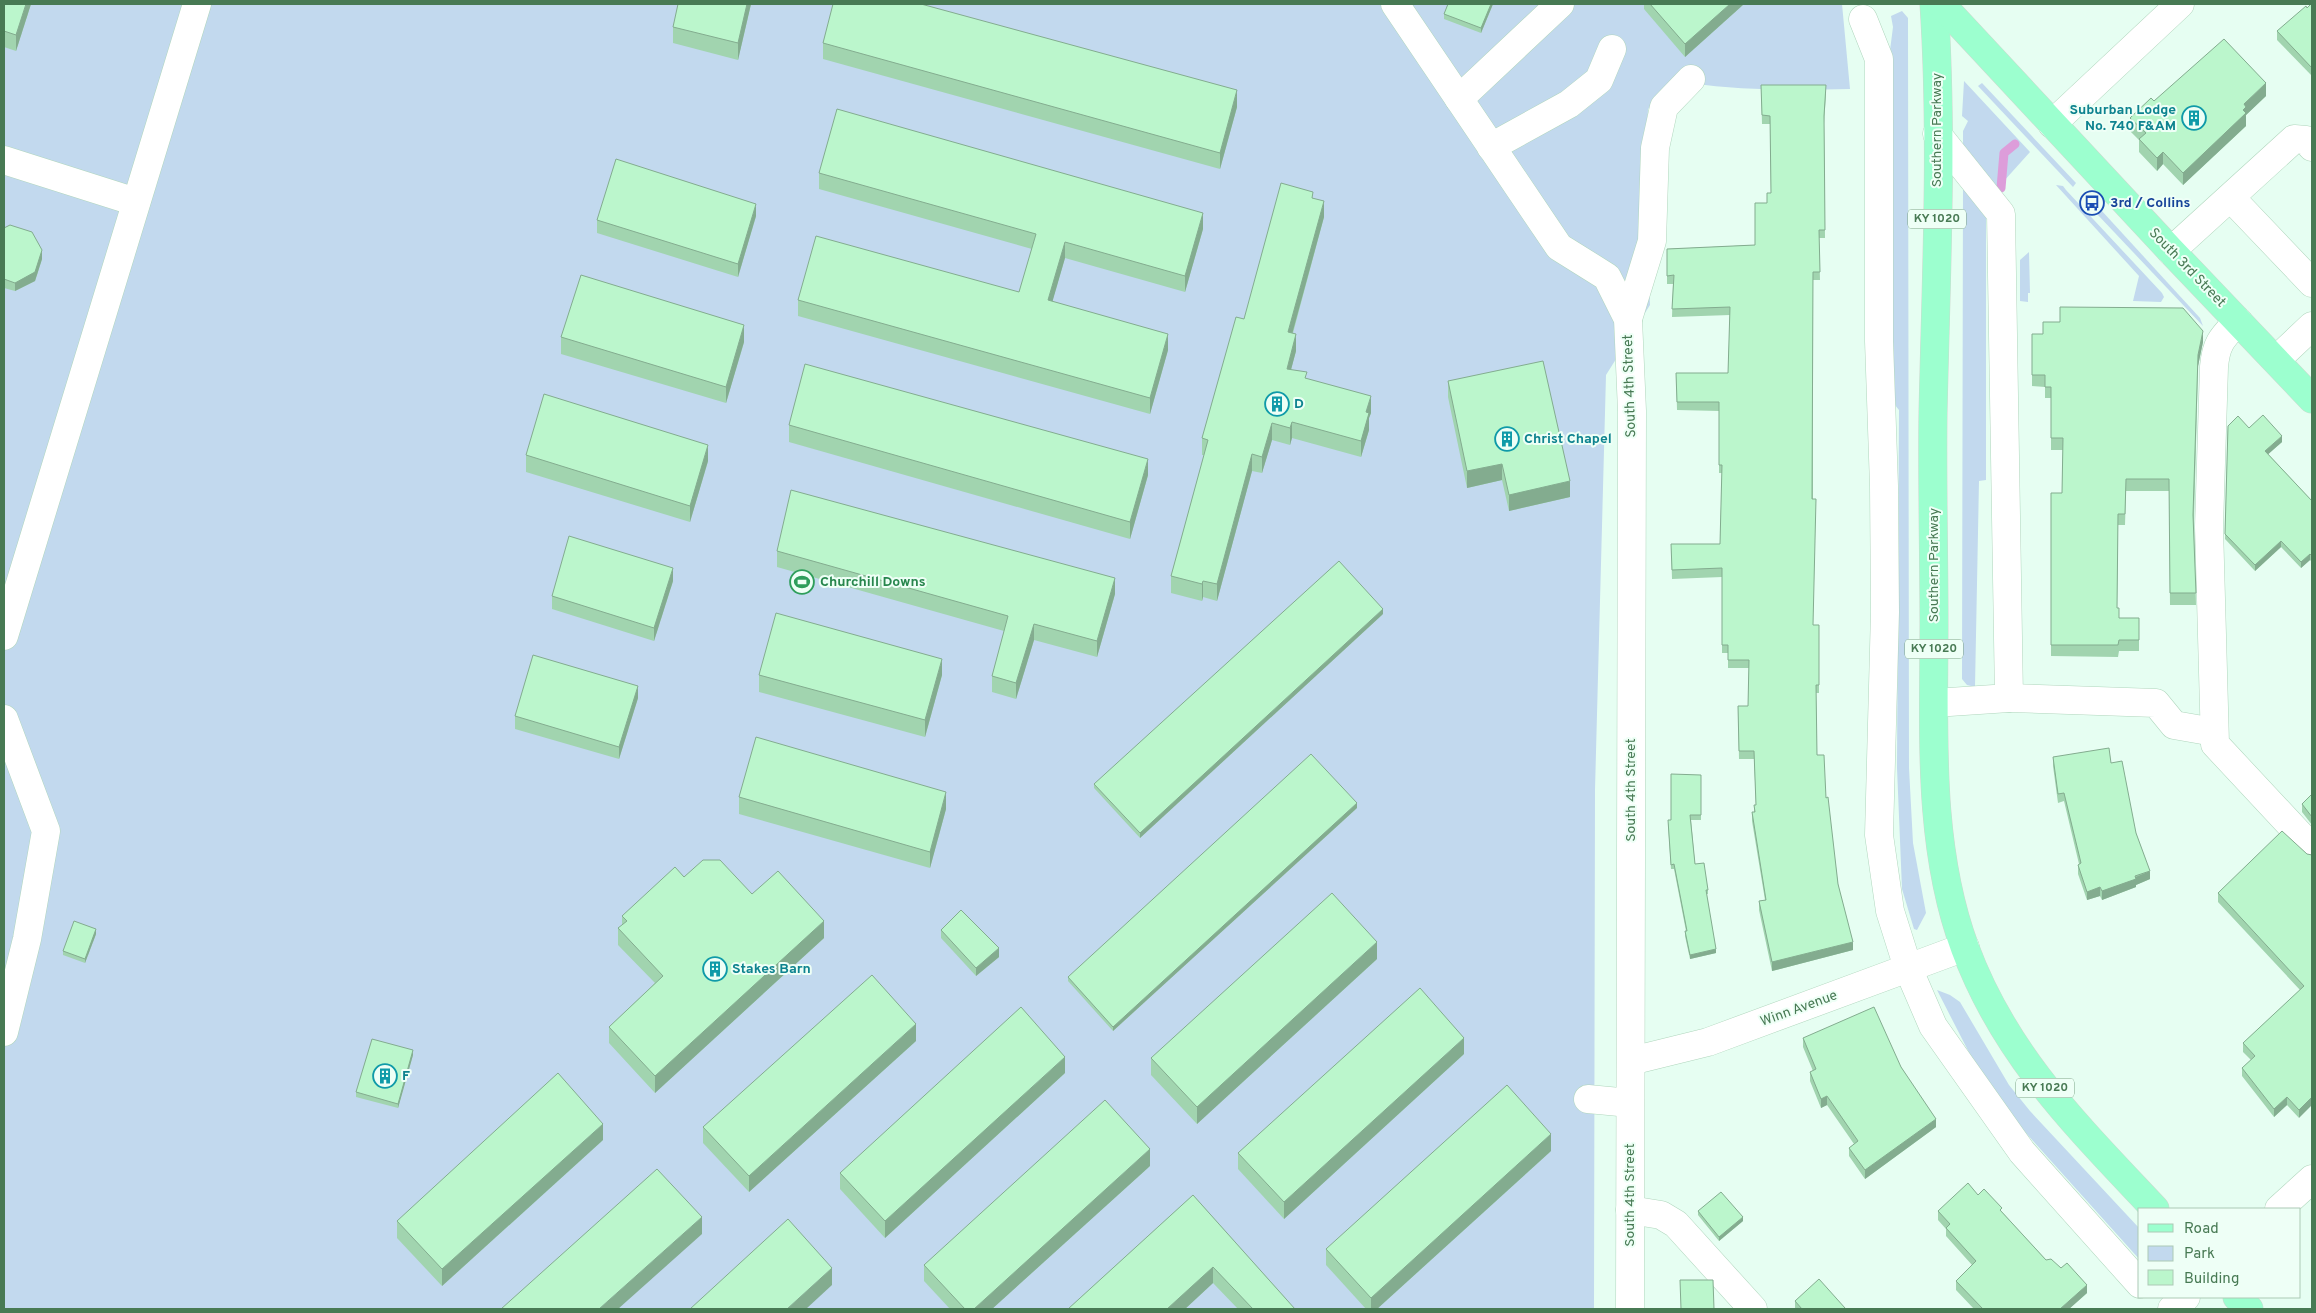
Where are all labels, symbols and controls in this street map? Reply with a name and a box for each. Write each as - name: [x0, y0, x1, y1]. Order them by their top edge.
- street label: Southern Parkway: [1929, 73, 1946, 187]
- place label: Suburban Lodge No. 740 F&AM: [2069, 102, 2176, 135]
- building icon: Suburban Lodge No. 740 F&AM: [2181, 105, 2207, 131]
- bus stop icon: 3rd / Collins: [2079, 190, 2105, 216]
- place label: 3rd / Collins: [2110, 195, 2190, 212]
- road number: KY 1020: [1908, 210, 1966, 228]
- street label: South 3rd Street: [2145, 225, 2229, 311]
- street label: South 4th Street: [1620, 334, 1640, 438]
- building icon: D: [1264, 391, 1290, 417]
- place label: D: [1294, 396, 1304, 413]
- building icon: Christ Chapel: [1494, 426, 1520, 452]
- place label: Christ Chapel: [1524, 431, 1612, 448]
- street label: Southern Parkway: [1926, 508, 1943, 622]
- sports icon: Churchill Downs: [789, 569, 815, 595]
- place label: Churchill Downs: [820, 574, 926, 591]
- road number: KY 1020: [1905, 640, 1963, 659]
- street label: South 4th Street: [1623, 738, 1640, 842]
- building icon: Stakes Barn: [702, 956, 728, 982]
- place label: Stakes Barn: [732, 961, 811, 978]
- street label: Winn Avenue: [1758, 987, 1840, 1031]
- building icon: F: [372, 1063, 398, 1089]
- place label: F: [402, 1068, 410, 1085]
- road number: KY 1020: [2016, 1078, 2074, 1098]
- street label: South 4th Street: [1622, 1143, 1639, 1247]
- legend: [2138, 1208, 2301, 1298]
- text: Road: [2184, 1220, 2219, 1239]
- text: Park: [2184, 1245, 2215, 1264]
- text: Building: [2184, 1270, 2239, 1289]

